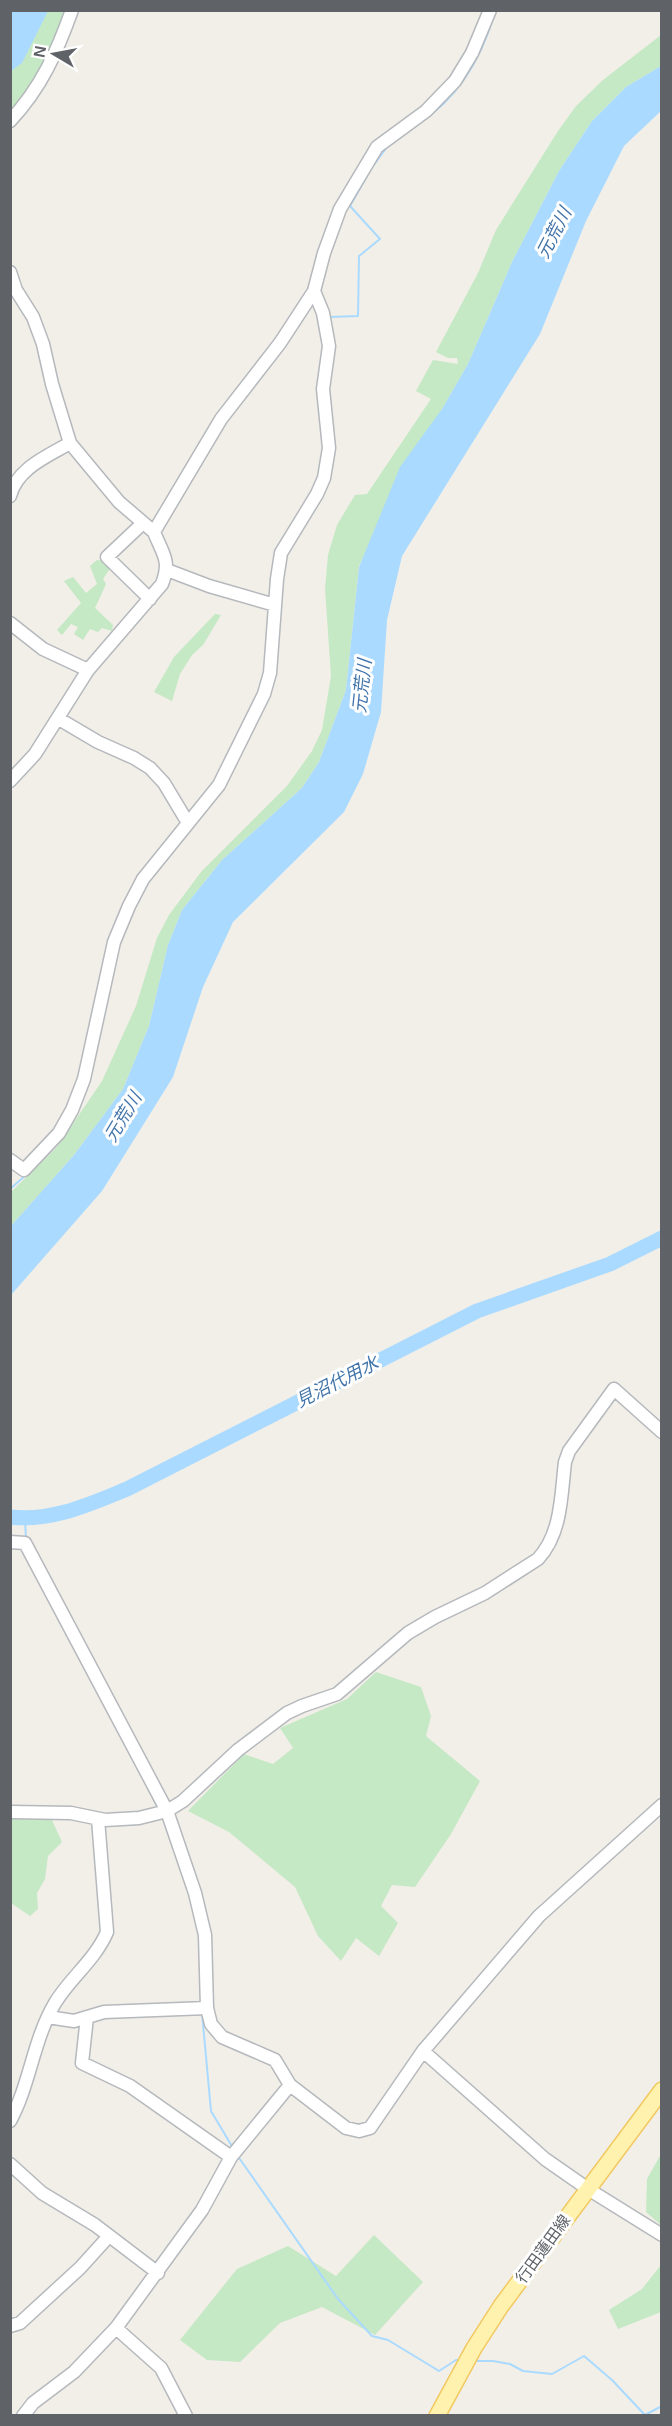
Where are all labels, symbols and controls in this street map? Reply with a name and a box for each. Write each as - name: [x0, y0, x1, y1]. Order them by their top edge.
- north arrow: [24, 24, 84, 84]
- text: N: [30, 44, 49, 59]
- water label: 元荒川: [533, 203, 576, 262]
- water label: 元荒川: [349, 656, 375, 714]
- water label: 元荒川: [101, 1087, 147, 1145]
- water label: 見沼代用水: [292, 1352, 383, 1411]
- street label: 行田蓮田線: [513, 2212, 573, 2286]

